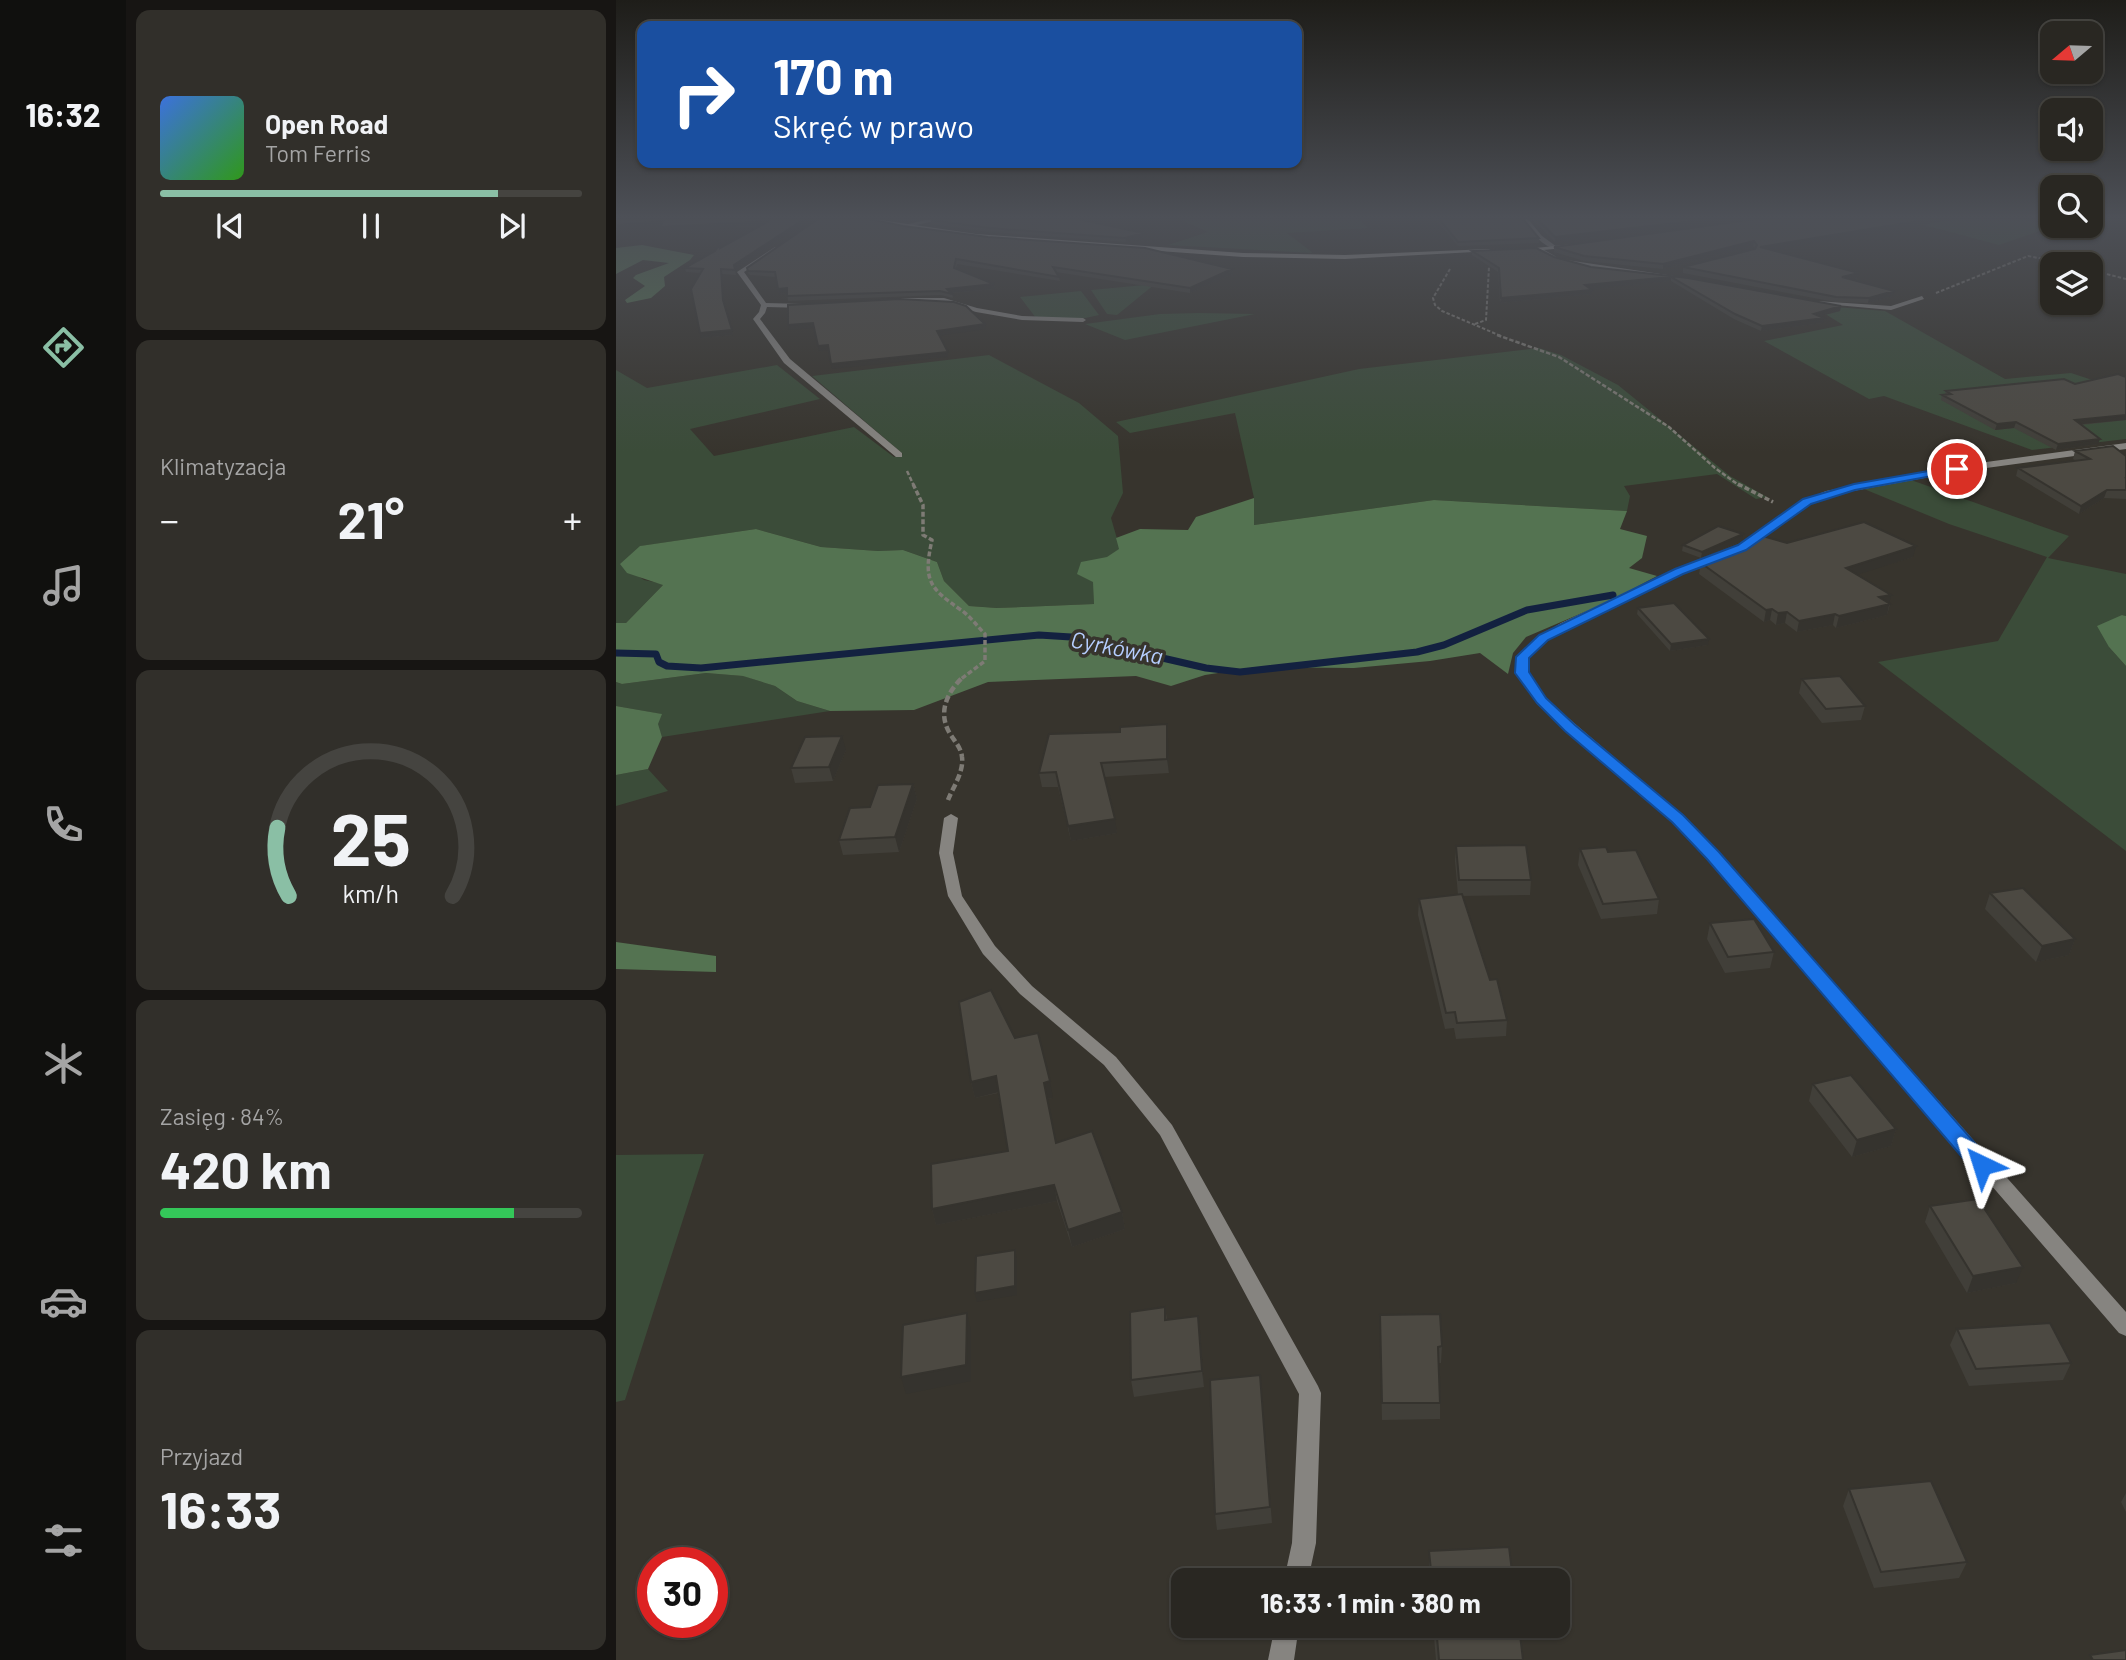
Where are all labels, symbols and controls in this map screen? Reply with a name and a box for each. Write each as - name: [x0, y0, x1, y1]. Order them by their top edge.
- north arrow: [2040, 21, 2104, 84]
- map controls: [2040, 21, 2103, 315]
- text: 170 m: [773, 46, 893, 105]
- icon: right: [658, 49, 749, 140]
- text: 16:32: [25, 95, 101, 133]
- button: sound: [2040, 98, 2103, 161]
- text: Skręć w prawo: [773, 106, 974, 144]
- text: Open Road: [265, 108, 388, 139]
- text: Tom Ferris: [265, 139, 371, 167]
- button: search: [2040, 175, 2103, 238]
- icon: previous: [211, 207, 249, 245]
- icon: pause: [352, 207, 390, 245]
- icon: next: [493, 207, 531, 245]
- button: layers: [2040, 252, 2103, 315]
- icon: directions: [39, 323, 88, 372]
- pin: [1927, 439, 1987, 499]
- icon: arrive: [1938, 450, 1976, 488]
- text: Klimatyzacja: [160, 452, 286, 480]
- text: 21°: [338, 487, 404, 549]
- text: −: [160, 496, 179, 542]
- text: +: [563, 496, 582, 542]
- icon: music: [39, 561, 88, 610]
- water label: Cyrkówka: [1069, 624, 1165, 670]
- text: 25: [331, 793, 411, 881]
- icon: phone: [39, 800, 88, 849]
- text: km/h: [343, 878, 399, 908]
- icon: climate: [39, 1039, 88, 1088]
- text: Zasięg · 84%: [160, 1102, 284, 1130]
- position arrow: [1945, 1128, 2019, 1202]
- text: 420 km: [160, 1137, 332, 1199]
- icon: car: [39, 1277, 88, 1326]
- text: Przyjazd: [160, 1442, 243, 1470]
- text: 16:33: [160, 1477, 281, 1539]
- icon: filters: [39, 1516, 88, 1565]
- speed limit sign: 30: [637, 1547, 728, 1638]
- text: 16:33 · 1 min · 380 m: [1260, 1587, 1481, 1618]

